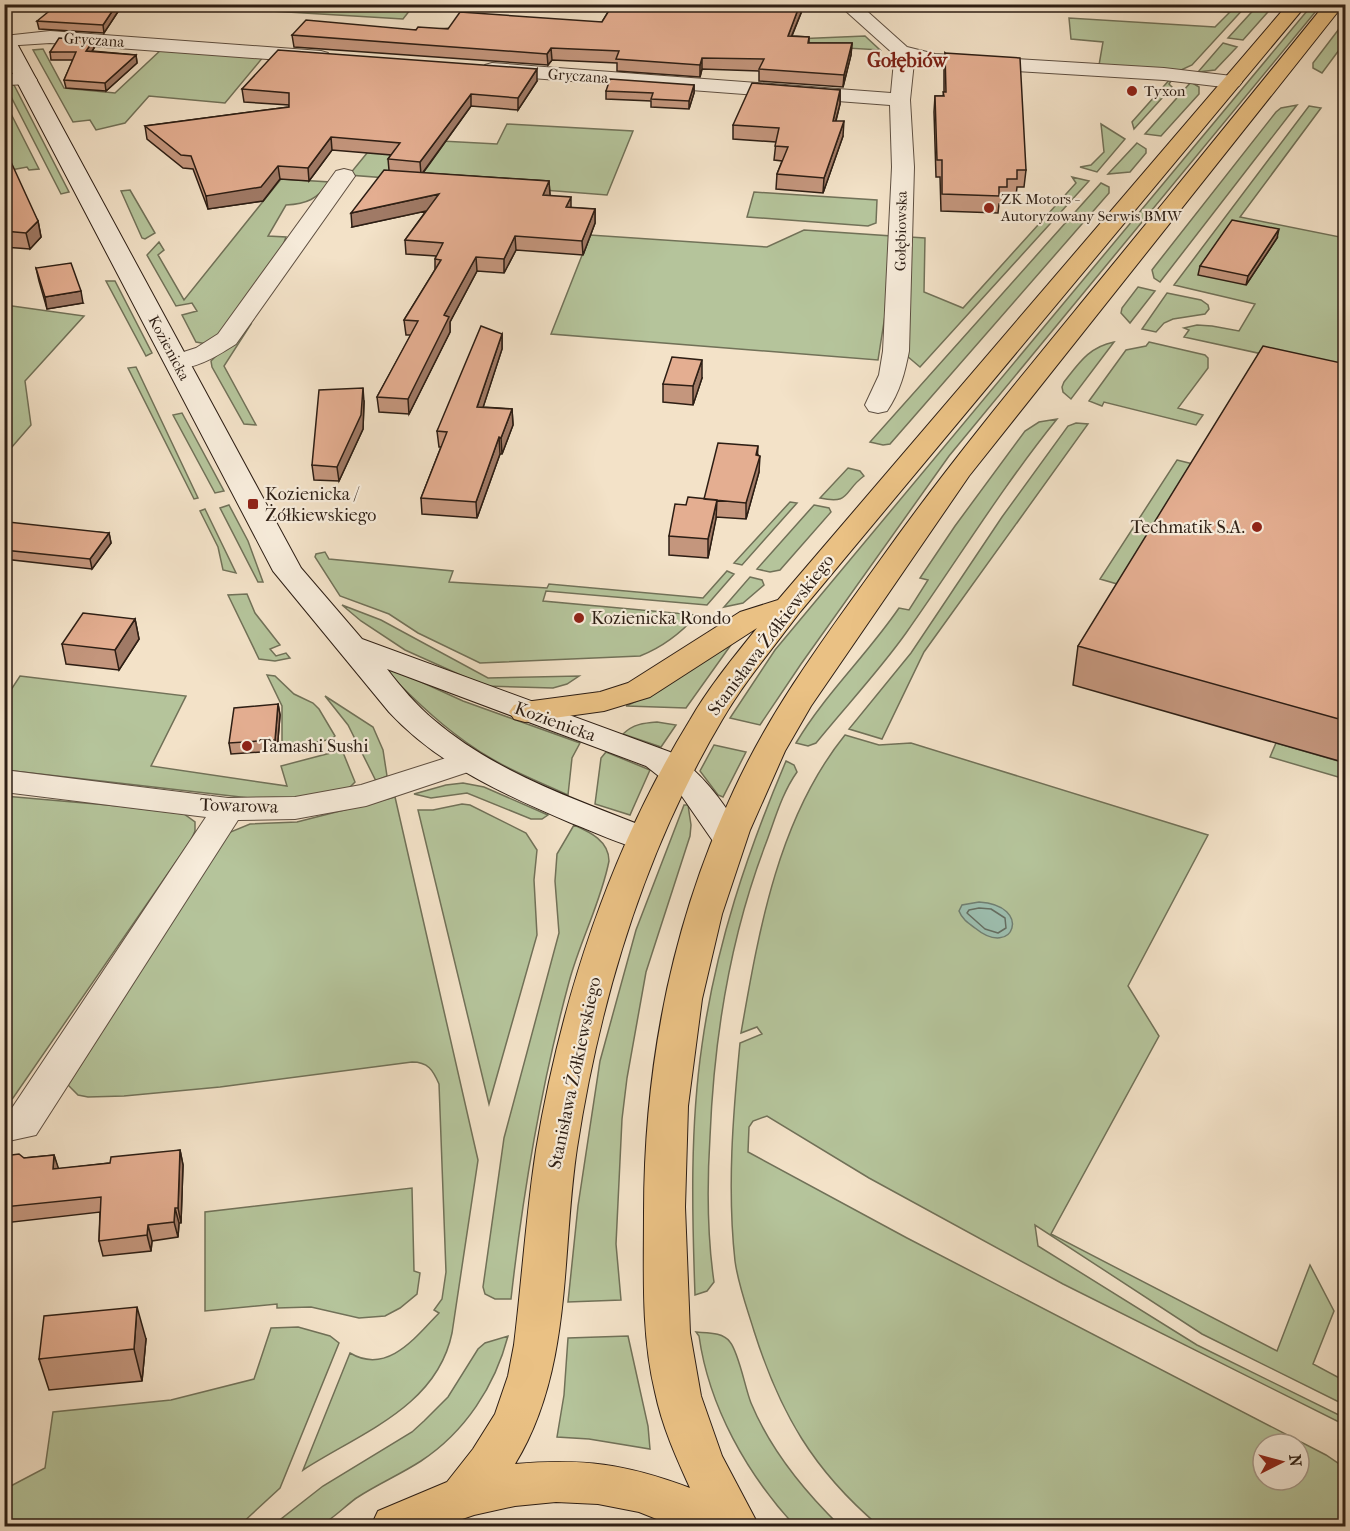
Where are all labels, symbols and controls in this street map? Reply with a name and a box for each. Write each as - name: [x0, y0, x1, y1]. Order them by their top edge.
- street label: Gryczana: [63, 29, 126, 51]
- district label: Gołębiów: [867, 49, 948, 73]
- street label: Gryczana: [547, 65, 610, 87]
- place label: Tyxon: [1144, 82, 1186, 100]
- marker: Tyxon: [1125, 84, 1139, 98]
- street label: Gołębiowska: [891, 190, 911, 271]
- place label: ZK Motors - Autoryzowany Serwis BMW: [1000, 190, 1183, 225]
- marker: ZK Motors - Autoryzowany Serwis BMW: [982, 201, 996, 215]
- street label: Kozienicka: [144, 313, 194, 384]
- place label: Kozienicka / Żółkiewskiego: [265, 484, 376, 526]
- marker: Kozienicka / Żółkiewskiego: [246, 497, 260, 511]
- place label: Techmatik S.A.: [1131, 517, 1245, 538]
- marker: Techmatik S.A.: [1250, 520, 1264, 534]
- street label: Stanisława Żółkiewskiego: [703, 550, 838, 720]
- place label: Kozienicka Rondo: [591, 608, 731, 629]
- marker: Kozienicka Rondo: [572, 611, 586, 625]
- street label: Kozienicka: [511, 698, 599, 747]
- place label: Tamashi Sushi: [259, 736, 369, 757]
- marker: Tamashi Sushi: [240, 739, 254, 753]
- street label: Towarowa: [199, 794, 279, 818]
- street label: Stanisława Żółkiewskiego: [543, 975, 606, 1171]
- north arrow: [1251, 1432, 1311, 1492]
- text: N: [1285, 1453, 1306, 1468]

